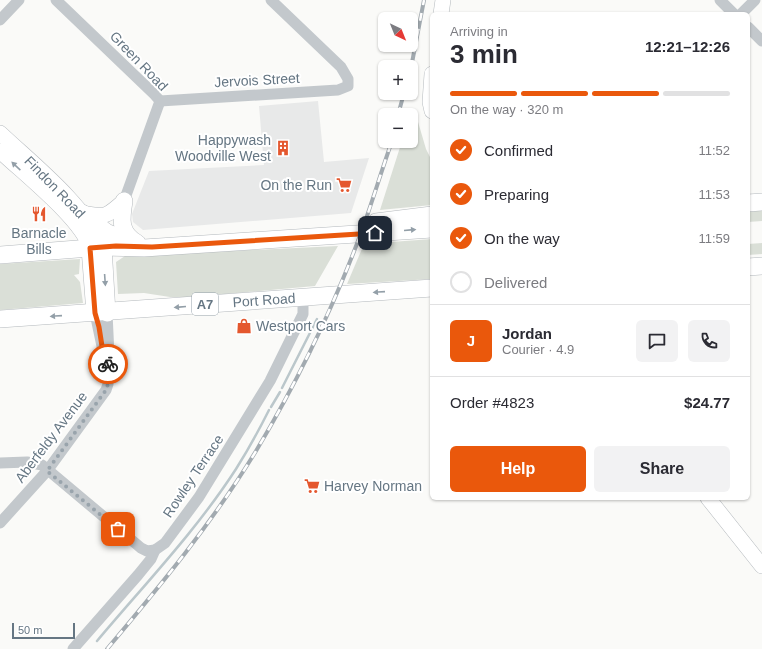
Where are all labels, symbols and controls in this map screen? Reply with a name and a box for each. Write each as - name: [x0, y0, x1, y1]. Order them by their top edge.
- north arrow: [378, 12, 418, 52]
- map controls: [378, 12, 418, 148]
- text: Arriving in: [450, 24, 508, 39]
- street label: Green Road: [107, 28, 171, 94]
- text: 12:21–12:26: [645, 38, 730, 55]
- text: 3 min: [450, 39, 518, 69]
- button: +: [378, 60, 418, 100]
- street label: Jervois Street: [214, 70, 300, 90]
- text: On the way · 320 m: [450, 102, 563, 117]
- button: −: [378, 108, 418, 148]
- place label: Happywash Woodville West: [175, 132, 271, 164]
- building icon: Happywash Woodville West: [274, 139, 292, 157]
- icon: check: [450, 139, 472, 161]
- text: Confirmed: [484, 142, 553, 159]
- text: 11:52: [698, 143, 730, 158]
- street label: Findon Road: [21, 153, 89, 221]
- one-way arrow: [11, 161, 21, 170]
- supermarket icon: On the Run: [335, 176, 353, 194]
- place label: On the Run: [260, 177, 332, 193]
- icon: check: [450, 183, 472, 205]
- text: Preparing: [484, 186, 549, 203]
- text: 11:53: [698, 187, 730, 202]
- restaurant icon: Barnacle Bills: [30, 205, 48, 223]
- pin: [358, 216, 392, 250]
- icon: home: [364, 222, 386, 244]
- place label: Barnacle Bills: [11, 225, 67, 257]
- one-way arrow: [404, 227, 416, 234]
- icon: check: [450, 227, 472, 249]
- text: On the way: [484, 230, 560, 247]
- text: 11:59: [698, 231, 730, 246]
- one-way arrow: [102, 274, 109, 286]
- text: Delivered: [484, 274, 547, 291]
- one-way arrow: [373, 288, 385, 295]
- street label: Port Road: [232, 290, 296, 310]
- road number: A7: [192, 293, 218, 315]
- one-way arrow: [174, 303, 186, 310]
- one-way arrow: [50, 312, 62, 319]
- shop icon: Westport Cars: [235, 317, 253, 335]
- place label: Westport Cars: [256, 318, 345, 334]
- button: chat: [636, 320, 678, 362]
- button: phone: [688, 320, 730, 362]
- text: Jordan: [502, 325, 552, 342]
- text: J: [467, 332, 475, 349]
- text: Courier · 4.9: [502, 342, 574, 357]
- courier: [88, 344, 128, 384]
- icon: bike: [97, 353, 119, 375]
- street label: Aberfeldy Avenue: [12, 388, 90, 486]
- text: Order #4823: [450, 394, 534, 411]
- text: $24.77: [684, 394, 730, 411]
- street label: Rowley Terrace: [159, 431, 227, 520]
- button: Help: [450, 446, 586, 492]
- button: Share: [594, 446, 730, 492]
- supermarket icon: Harvey Norman: [303, 477, 321, 495]
- place label: Harvey Norman: [324, 478, 422, 494]
- pin: [101, 512, 135, 546]
- icon: bag: [107, 518, 129, 540]
- scale bar: [12, 621, 75, 640]
- text: 50 m: [18, 624, 42, 636]

